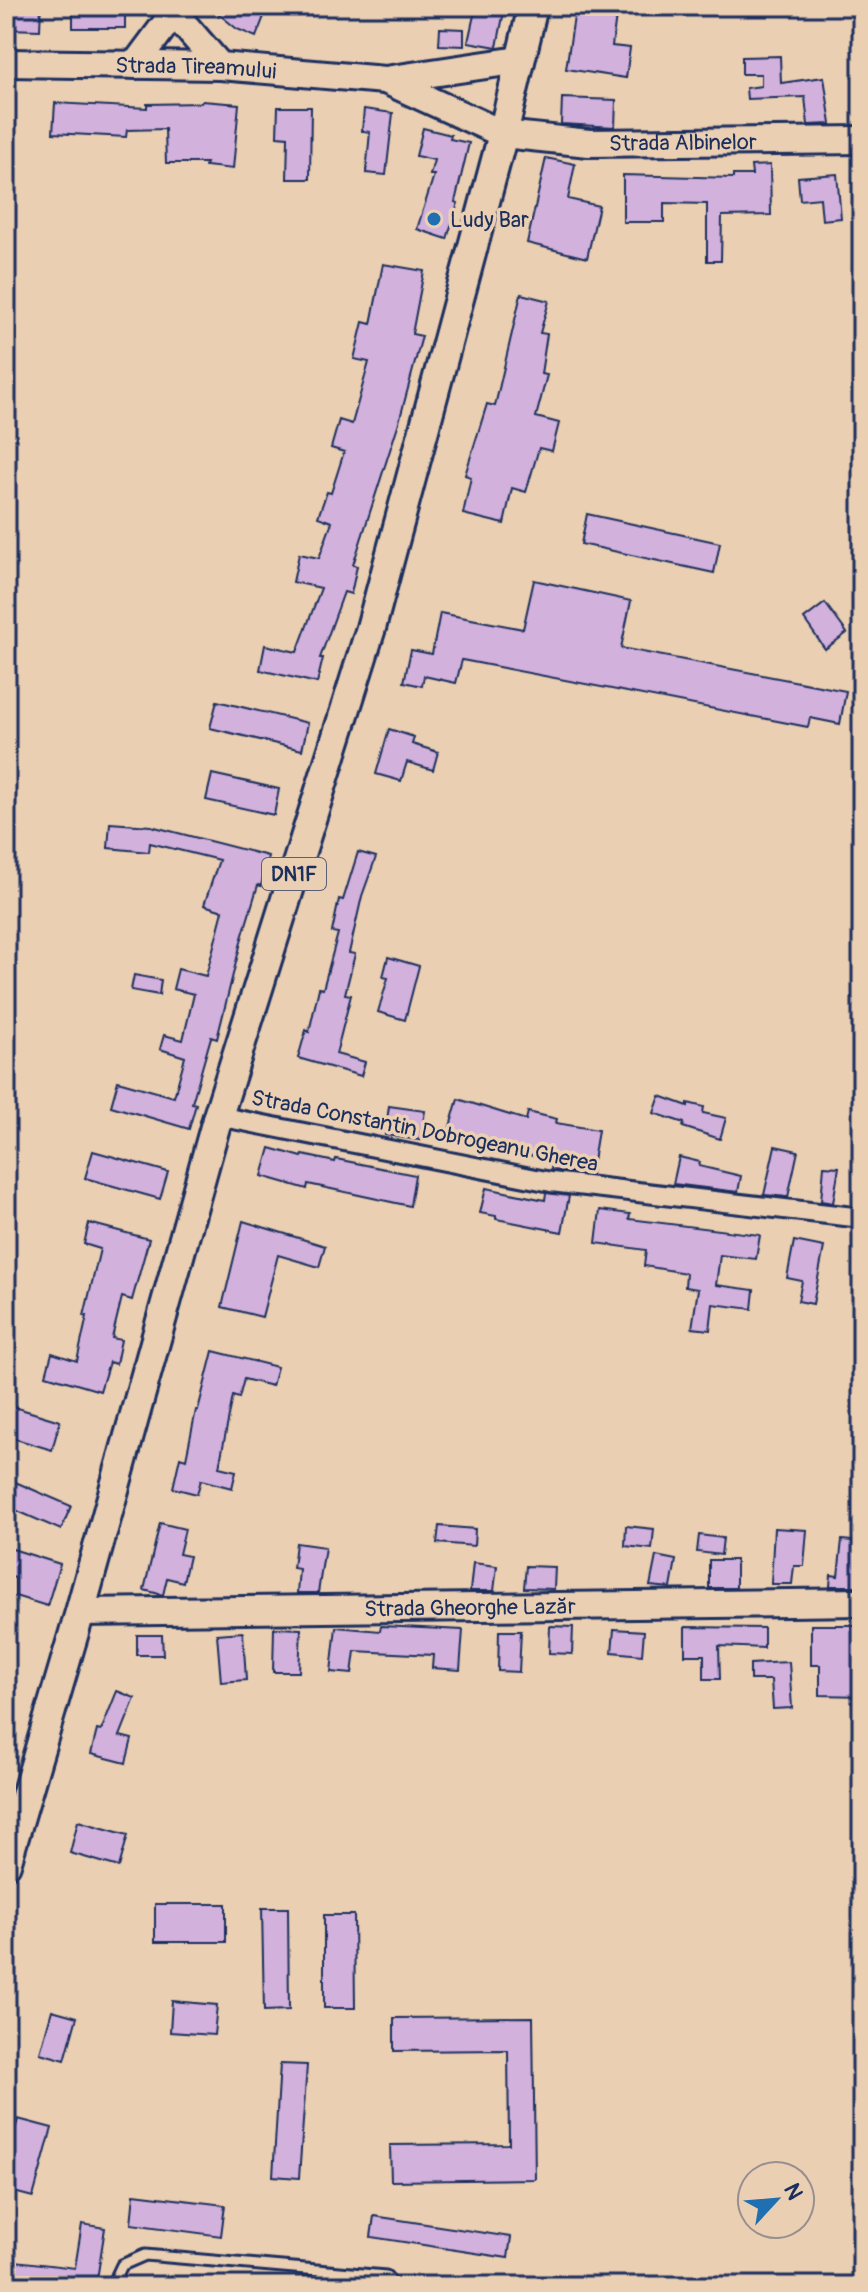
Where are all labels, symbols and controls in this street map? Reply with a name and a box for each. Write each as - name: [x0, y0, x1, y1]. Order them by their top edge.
- street label: Strada Tireamului: [115, 52, 278, 86]
- street label: Strada Albinelor: [609, 128, 757, 158]
- place label: Ludy Bar: [450, 206, 529, 234]
- marker: Ludy Bar: [425, 210, 443, 228]
- road number: DN1F: [262, 858, 326, 890]
- street label: Strada Constantin Dobrogeanu Gherea: [249, 1084, 601, 1178]
- street label: Strada Gheorghe Lazăr: [364, 1593, 576, 1623]
- north arrow: [736, 2160, 816, 2240]
- text: N: [777, 2179, 809, 2205]

